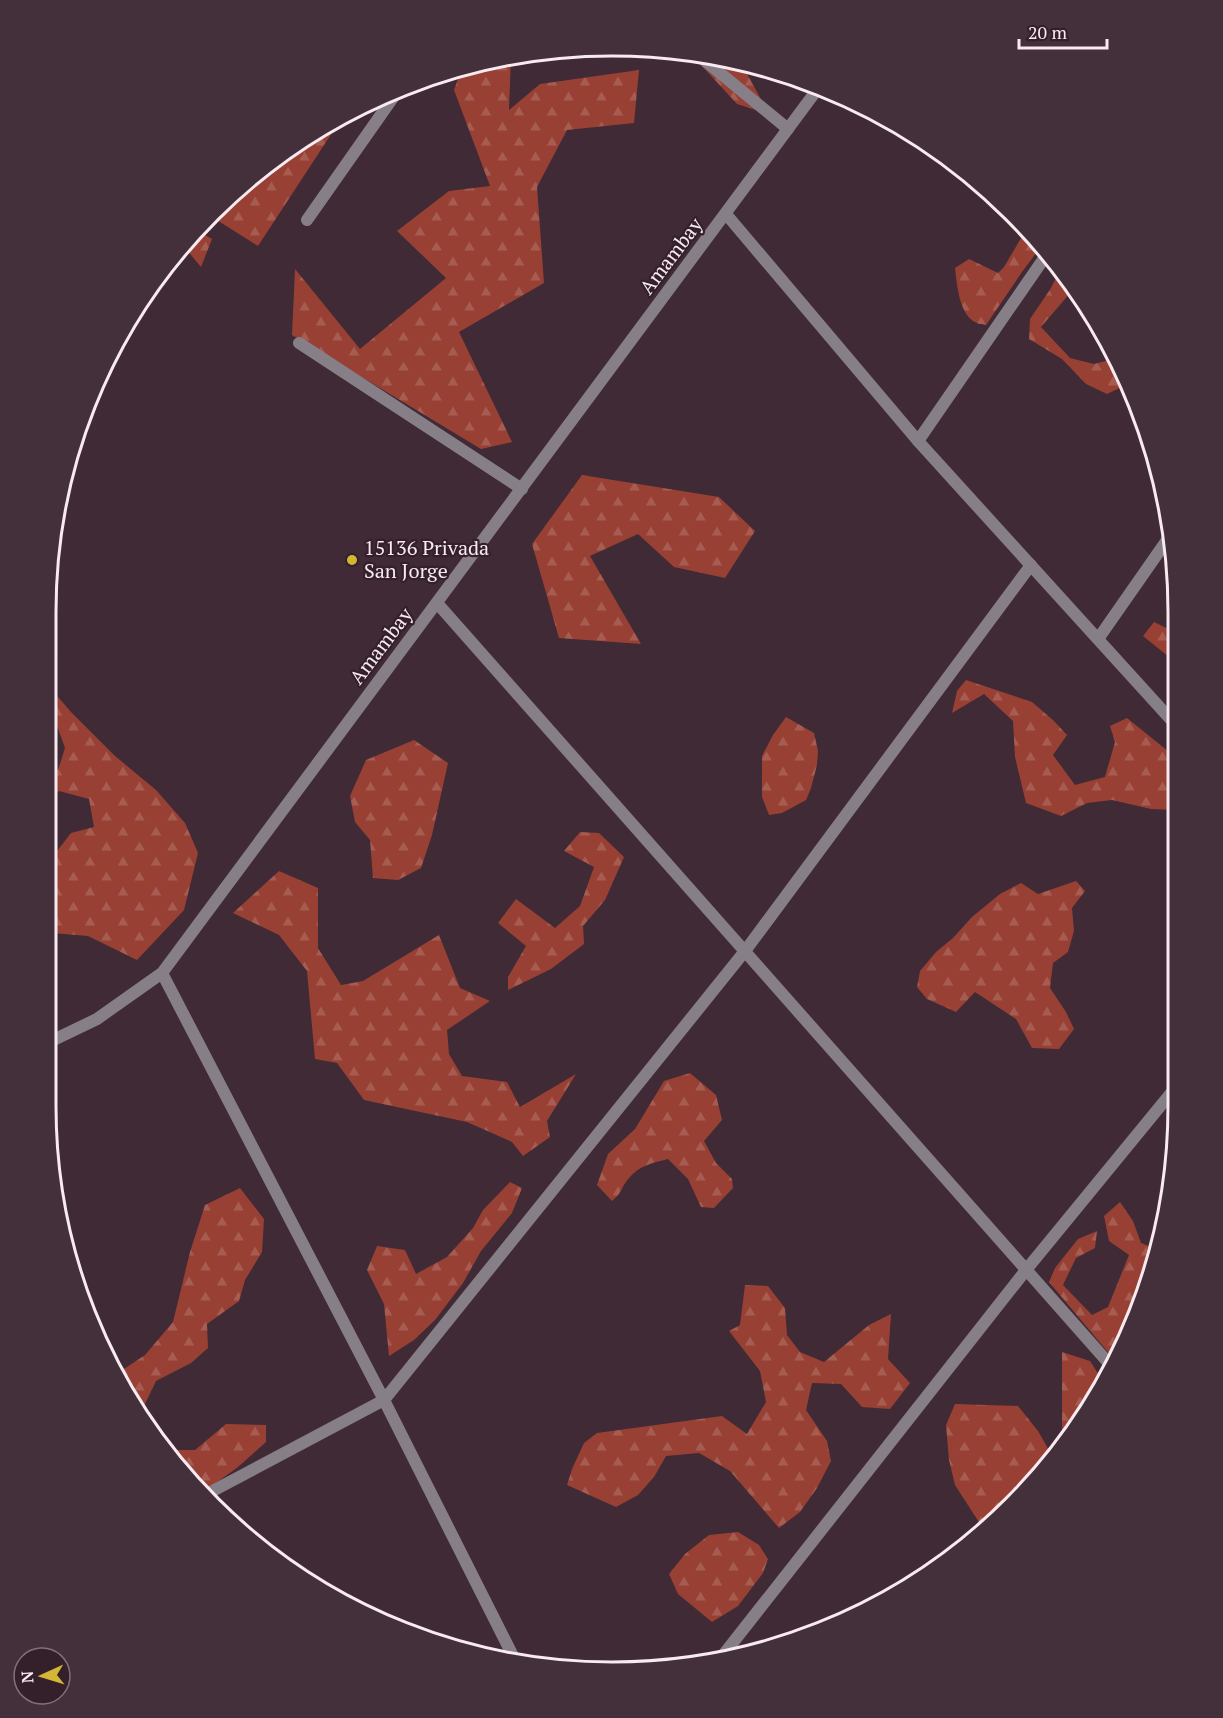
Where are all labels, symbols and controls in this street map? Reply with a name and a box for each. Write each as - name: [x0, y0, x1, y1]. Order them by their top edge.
- scale bar: [1019, 12, 1108, 50]
- text: 20 m: [1028, 20, 1068, 44]
- street label: Amambay: [633, 211, 709, 300]
- place label: 15136 Privada San Jorge: [364, 534, 489, 584]
- marker: 15136 Privada San Jorge: [345, 553, 359, 567]
- street label: Amambay: [343, 601, 419, 690]
- north arrow: [12, 1646, 72, 1706]
- text: N: [16, 1670, 38, 1684]

